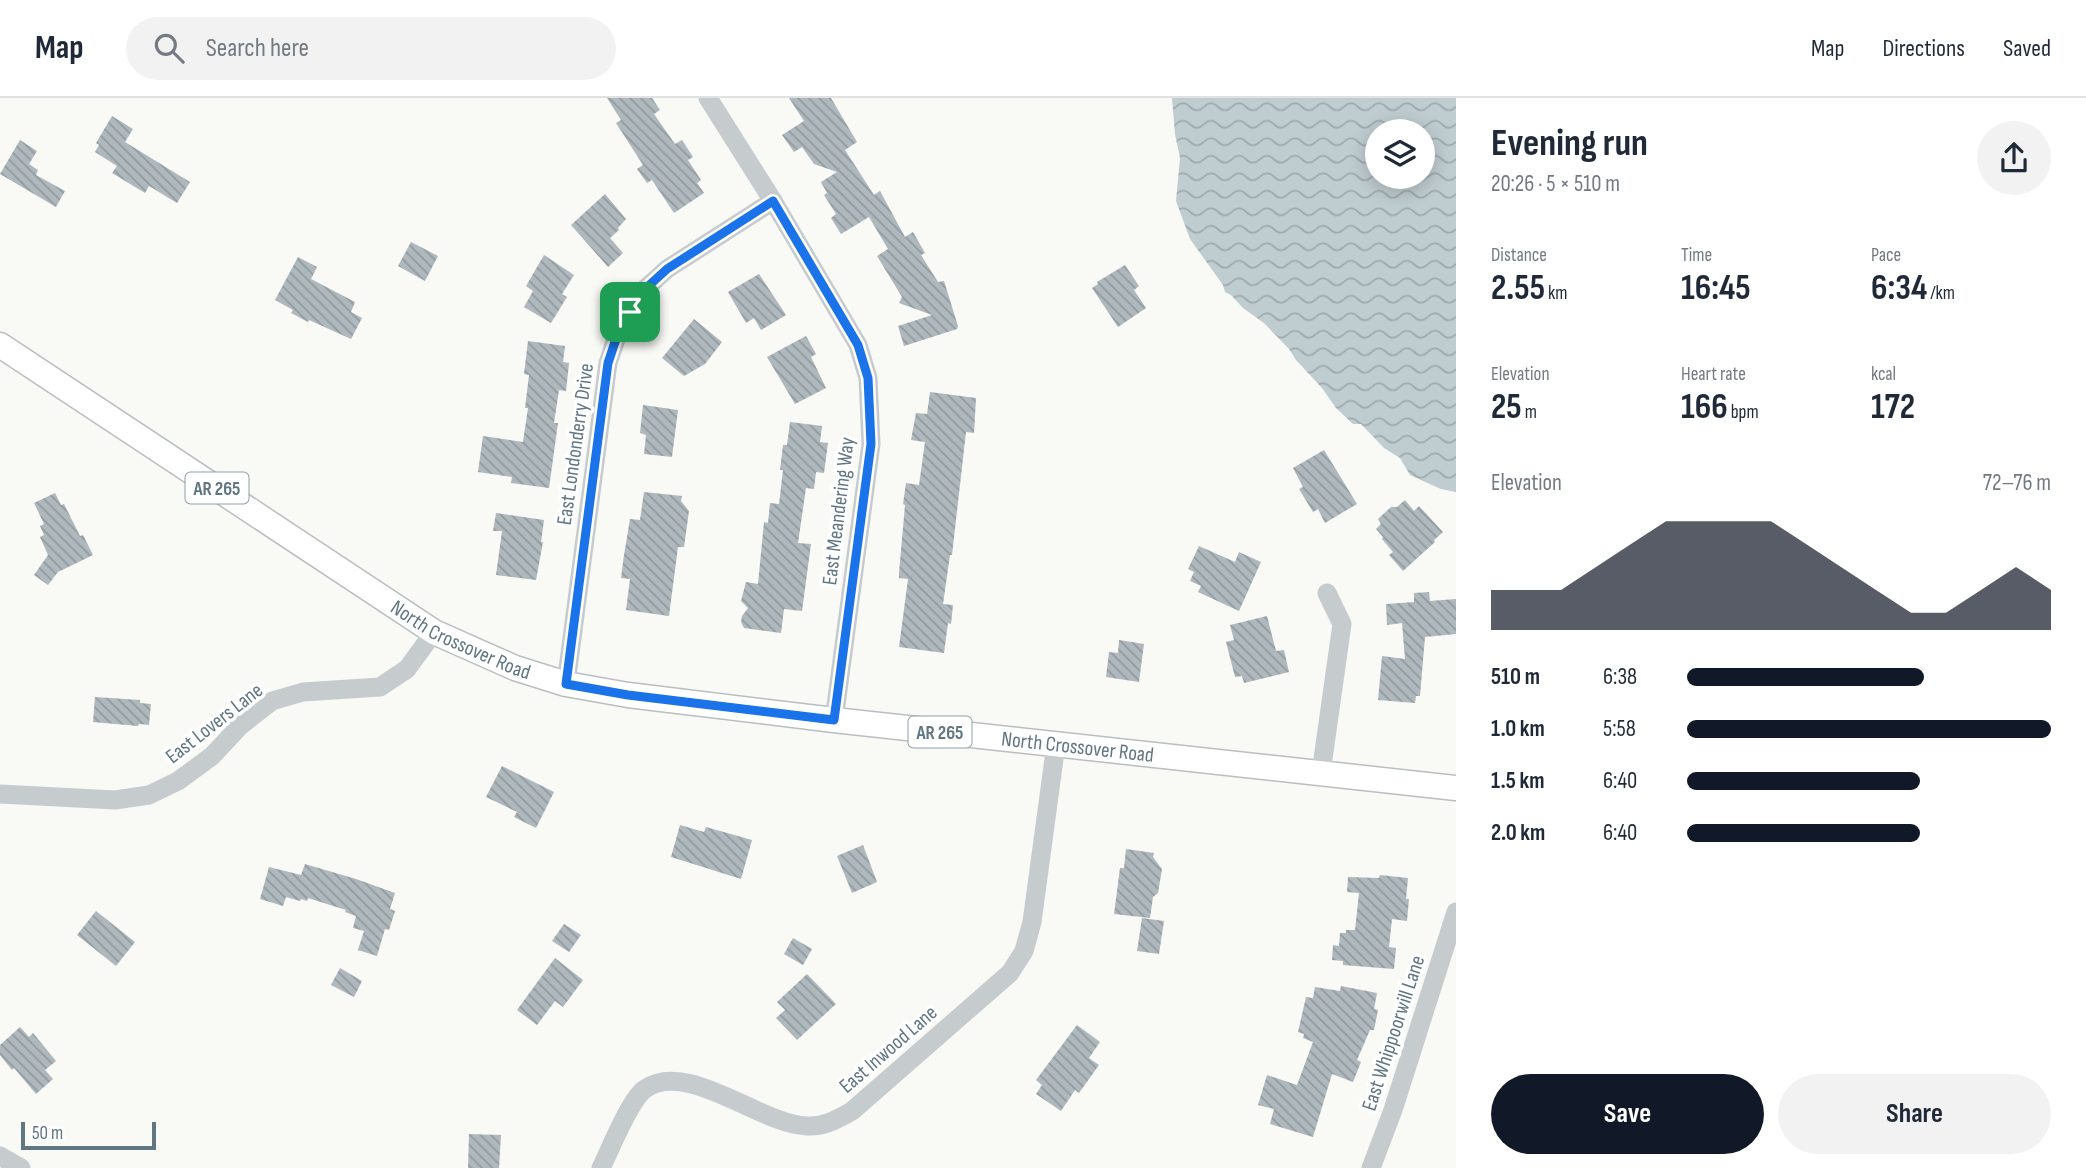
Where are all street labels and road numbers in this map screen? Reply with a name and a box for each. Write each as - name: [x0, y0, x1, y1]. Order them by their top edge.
- street label: East Londonderry Drive: [552, 362, 599, 526]
- street label: East Meandering Way: [817, 436, 860, 586]
- road number: AR 265: [186, 472, 248, 504]
- street label: North Crossover Road: [386, 595, 534, 685]
- street label: East Lovers Lane: [161, 678, 268, 769]
- road number: AR 265: [908, 716, 972, 748]
- street label: North Crossover Road: [1000, 726, 1155, 768]
- street label: East Whippoorwill Lane: [1357, 952, 1430, 1114]
- street label: East Inwood Lane: [834, 1000, 942, 1099]

